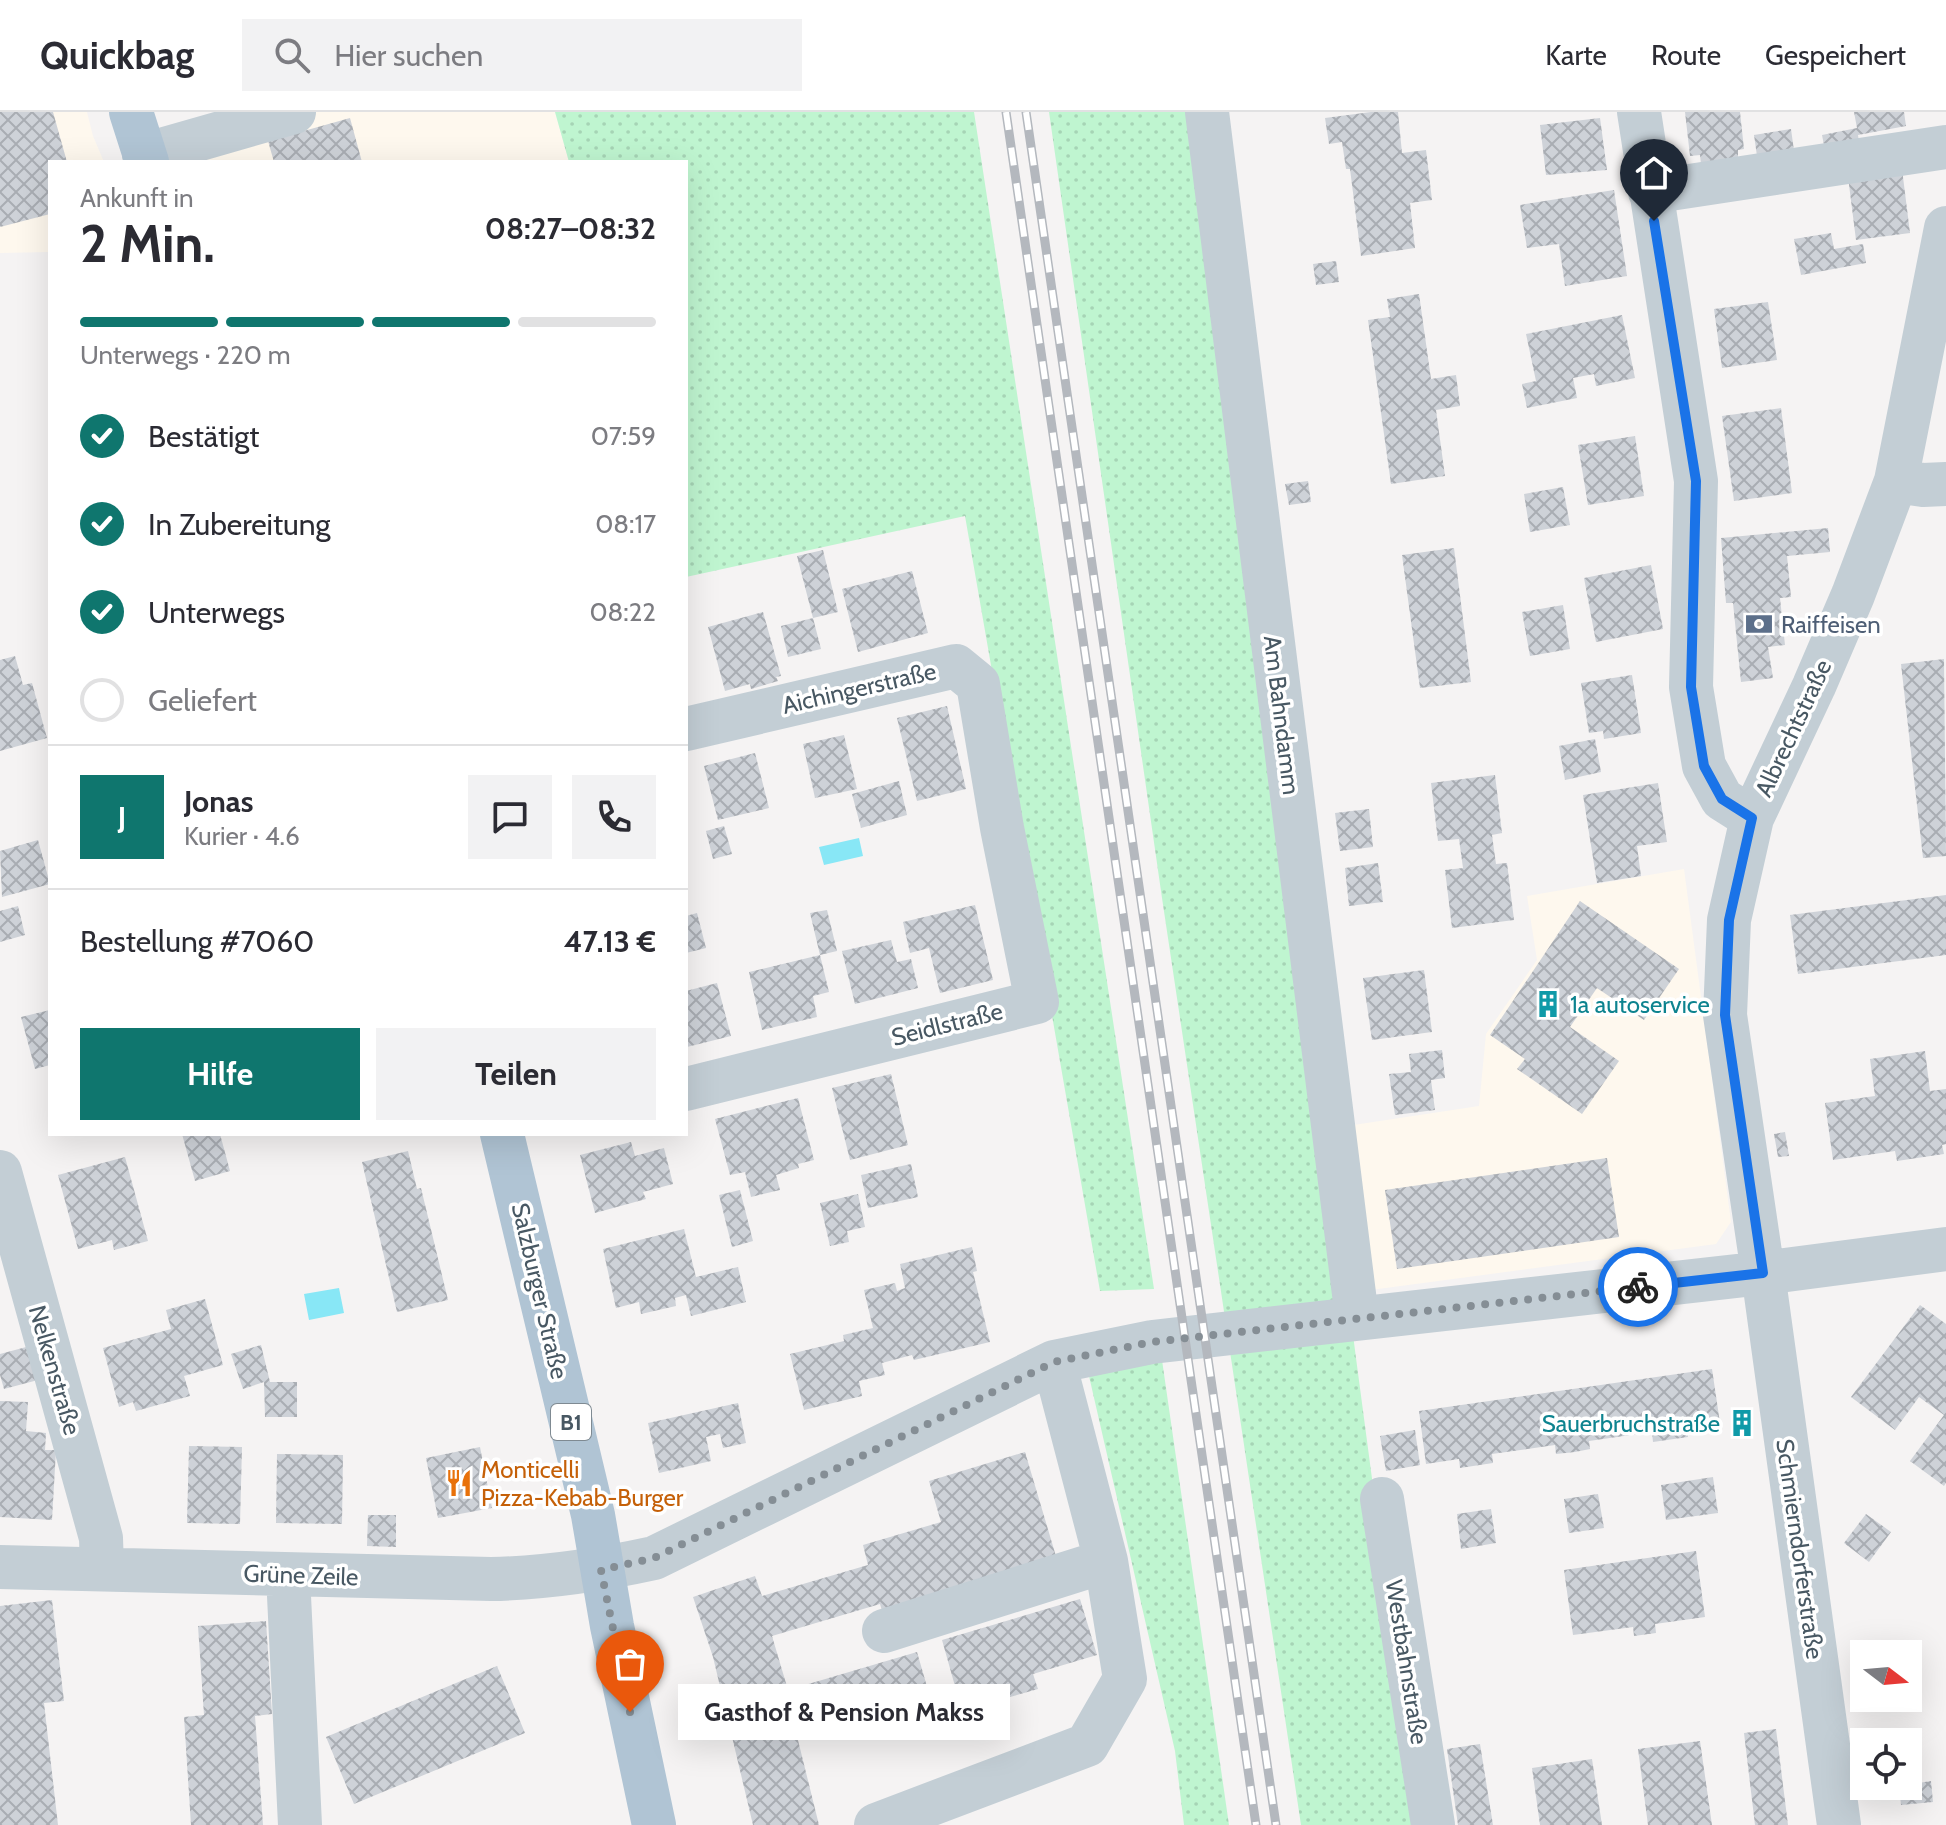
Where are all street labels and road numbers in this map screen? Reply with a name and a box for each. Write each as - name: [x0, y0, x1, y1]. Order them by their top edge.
- street label: Am Bahndamm: [1258, 634, 1306, 796]
- street label: Albrechtstraße: [1749, 655, 1837, 801]
- street label: Aichingerstraße: [779, 656, 939, 720]
- street label: Seidlstraße: [888, 996, 1006, 1052]
- street label: Salzburger Straße: [506, 1200, 574, 1382]
- street label: Nelkenstraße: [23, 1302, 87, 1438]
- road number: B1: [551, 1404, 591, 1440]
- street label: Schmierndorferstraße: [1770, 1437, 1830, 1661]
- street label: Grüne Zeile: [243, 1559, 359, 1591]
- street label: Westbahnstraße: [1380, 1578, 1434, 1746]

